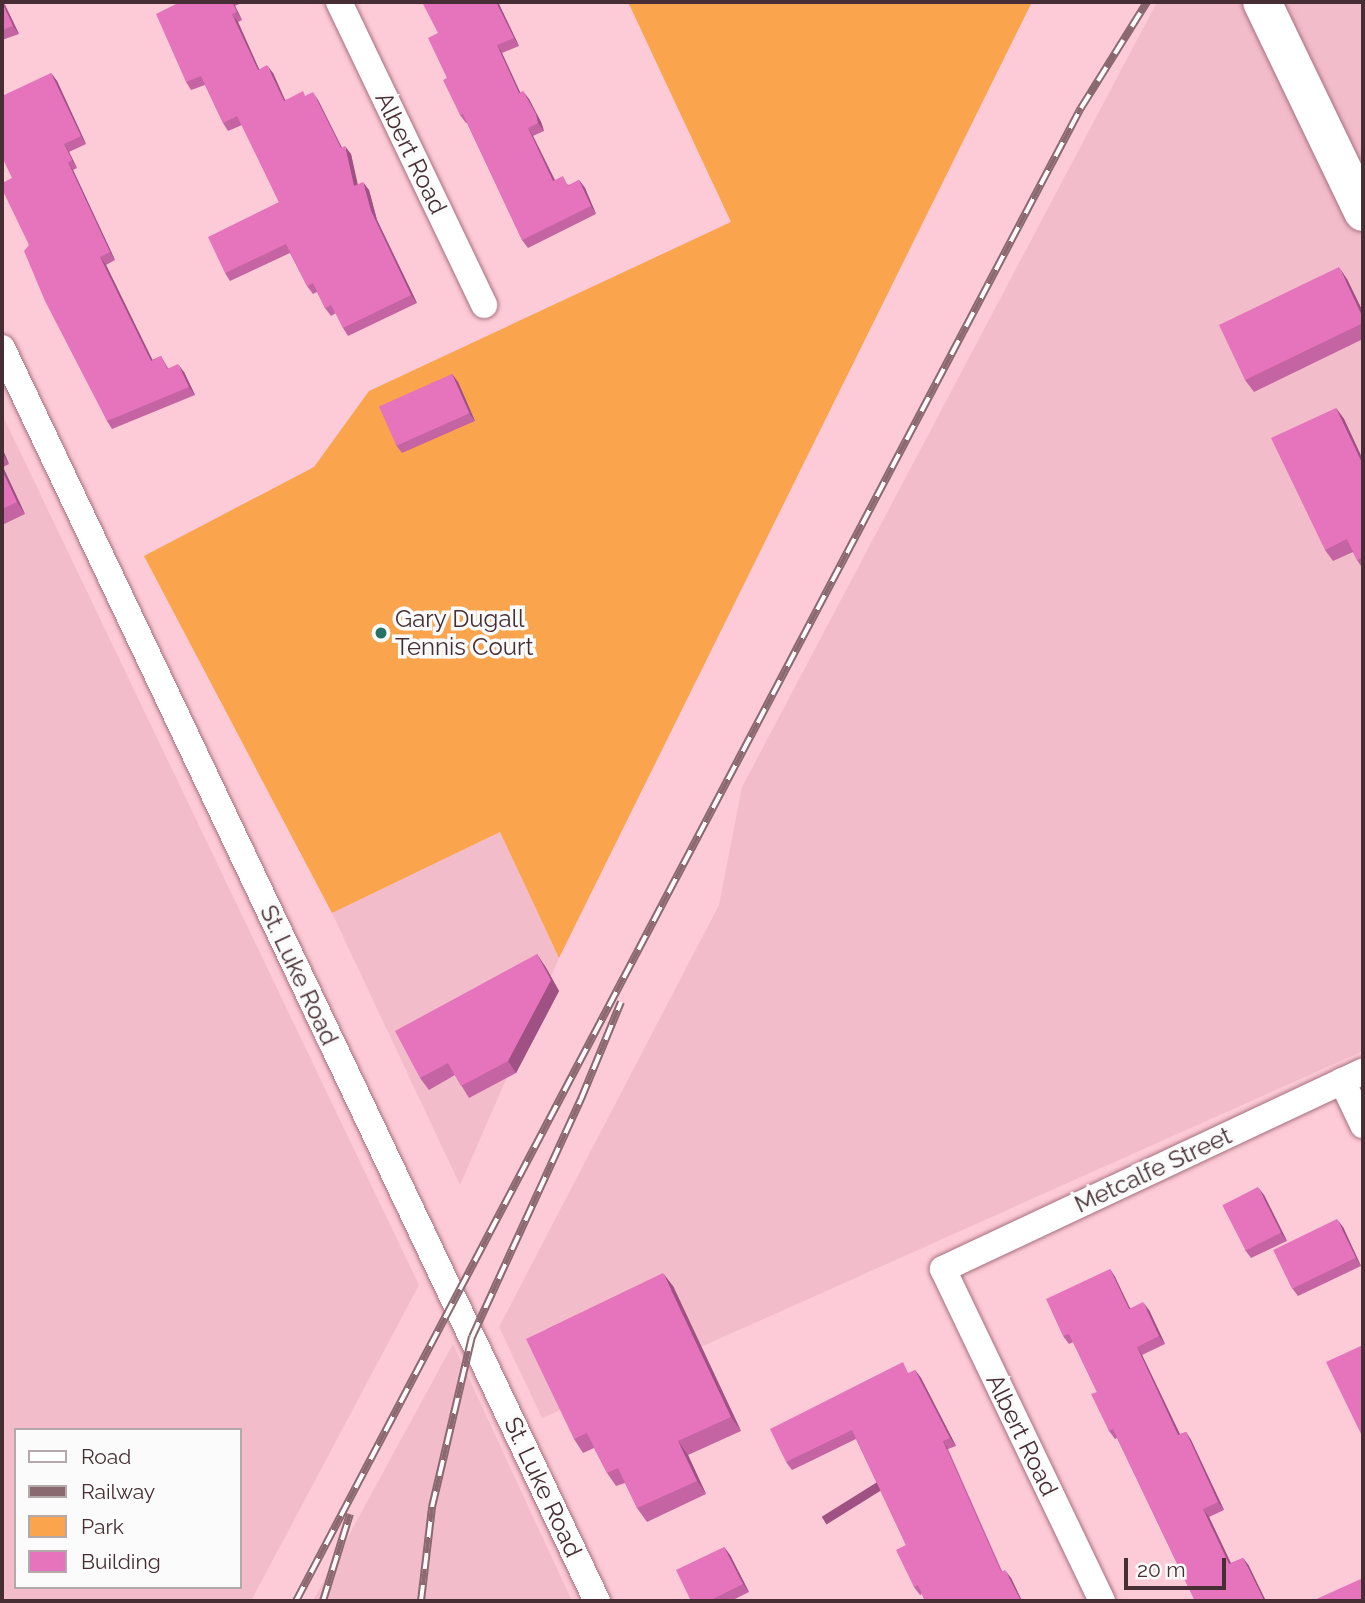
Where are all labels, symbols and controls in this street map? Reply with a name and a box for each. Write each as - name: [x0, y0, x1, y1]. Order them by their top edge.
- street label: Albert Road: [369, 87, 453, 219]
- place label: Gary Dugall Tennis Court: [395, 605, 533, 661]
- marker: Gary Dugall Tennis Court: [373, 625, 389, 641]
- street label: St. Luke Road: [254, 900, 344, 1050]
- street label: Metcalfe Street: [1070, 1121, 1236, 1219]
- street label: Albert Road: [980, 1369, 1064, 1501]
- street label: St. Luke Road: [498, 1412, 588, 1562]
- legend: [14, 1428, 242, 1589]
- text: Road: [81, 1444, 131, 1469]
- text: Railway: [81, 1479, 155, 1504]
- text: Park: [81, 1514, 124, 1539]
- scale bar: [1127, 1544, 1228, 1588]
- text: Building: [81, 1549, 161, 1574]
- text: 20 m: [1137, 1557, 1185, 1582]

